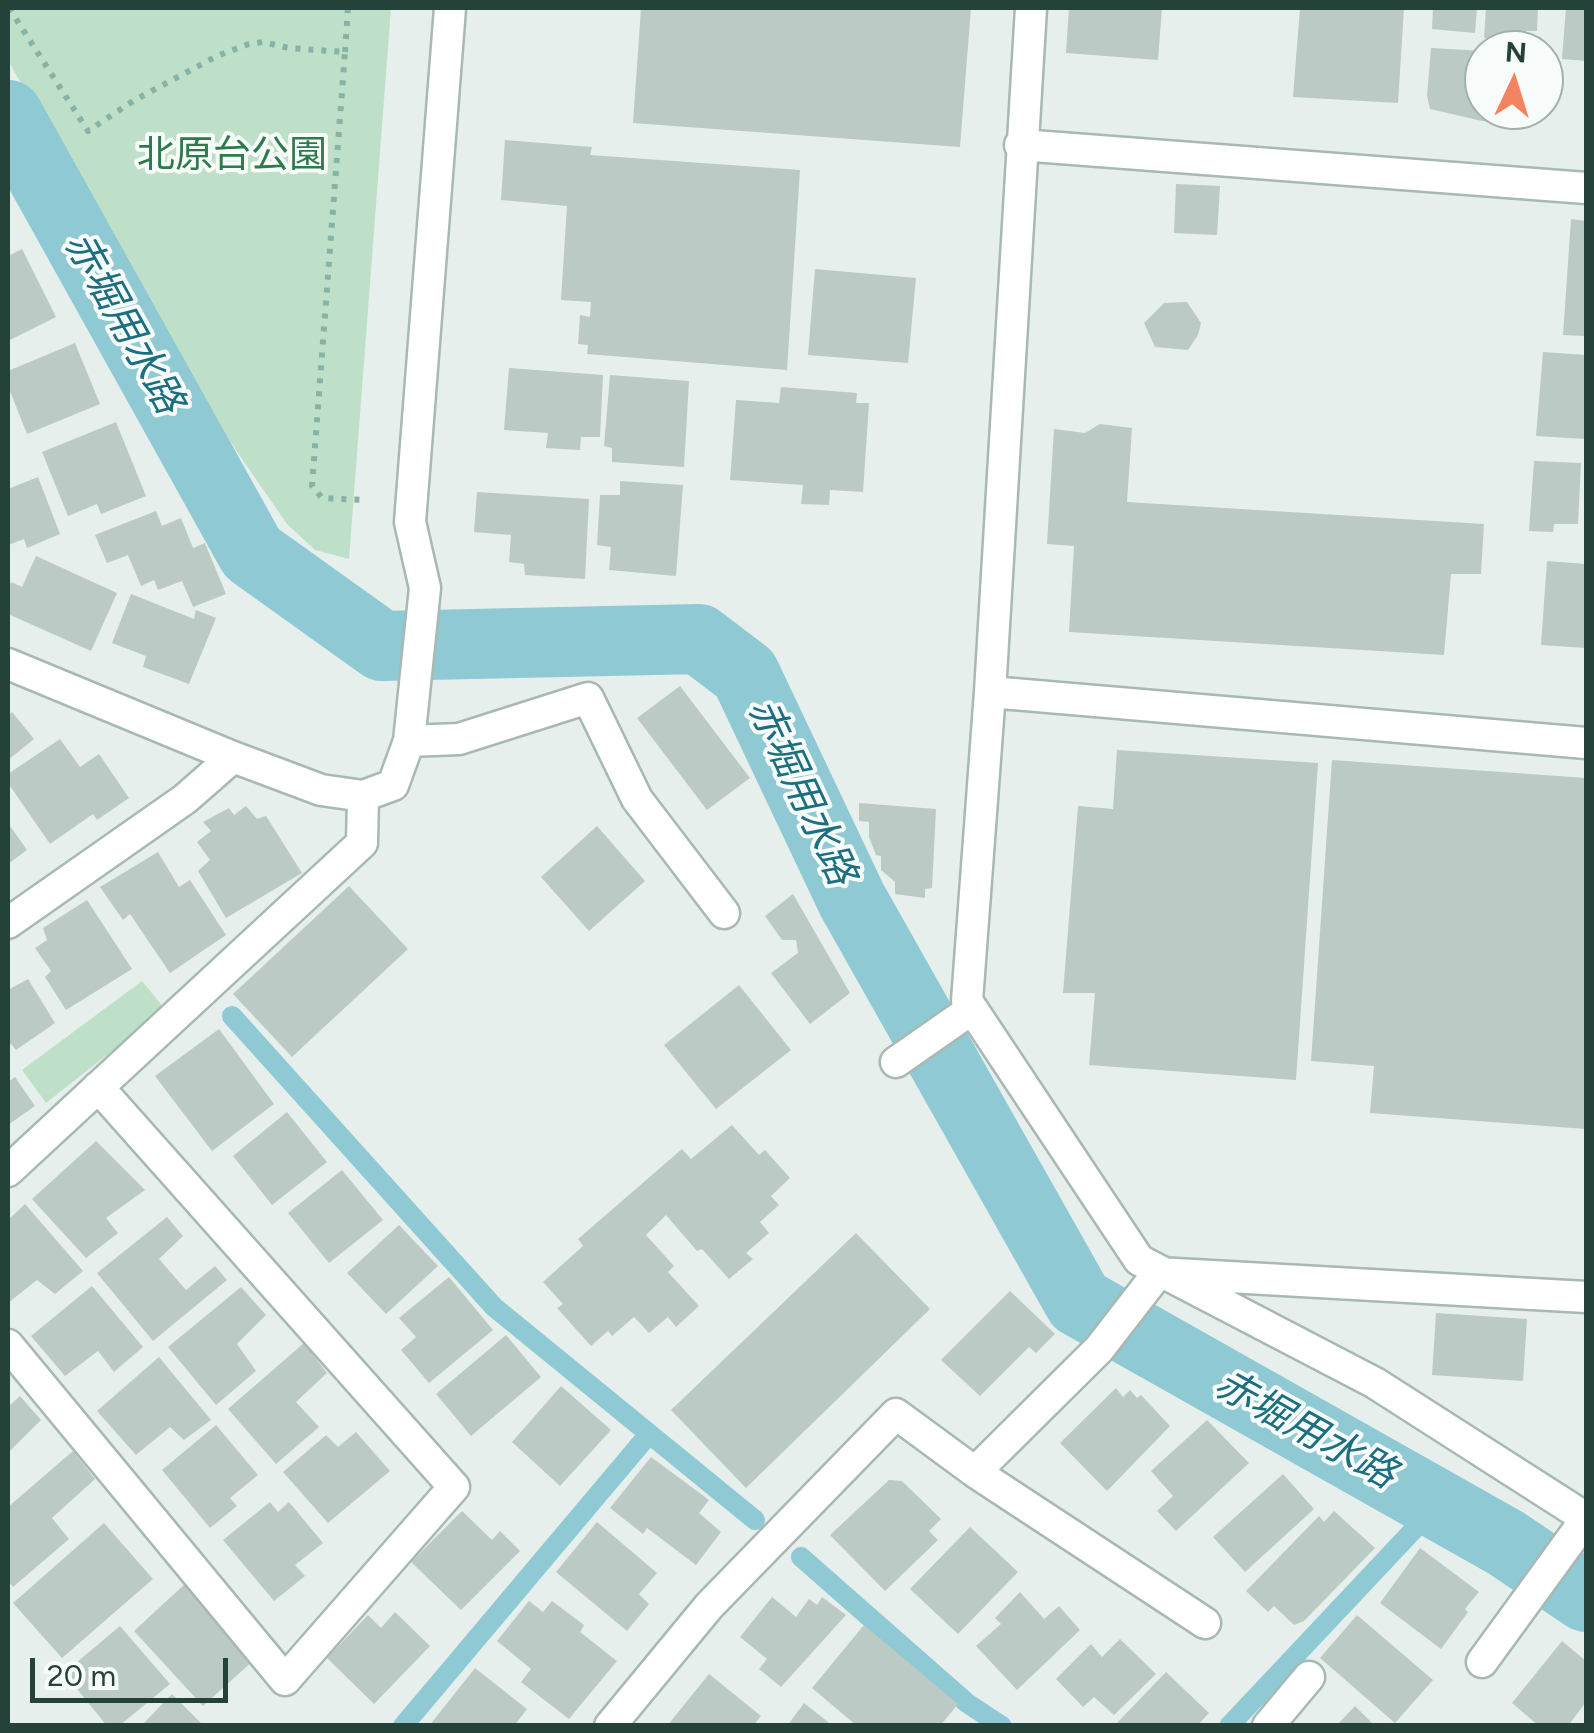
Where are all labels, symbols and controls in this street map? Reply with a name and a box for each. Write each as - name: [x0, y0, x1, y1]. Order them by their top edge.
- north arrow: [1464, 30, 1564, 130]
- text: N: [1504, 34, 1528, 70]
- park label: 北原台公園: [137, 133, 327, 179]
- water label: 赤堀用水路: [54, 224, 192, 422]
- water label: 赤堀用水路: [737, 691, 865, 893]
- water label: 赤堀用水路: [1206, 1361, 1404, 1499]
- scale bar: [35, 1638, 232, 1700]
- text: 20 m: [47, 1657, 116, 1694]

